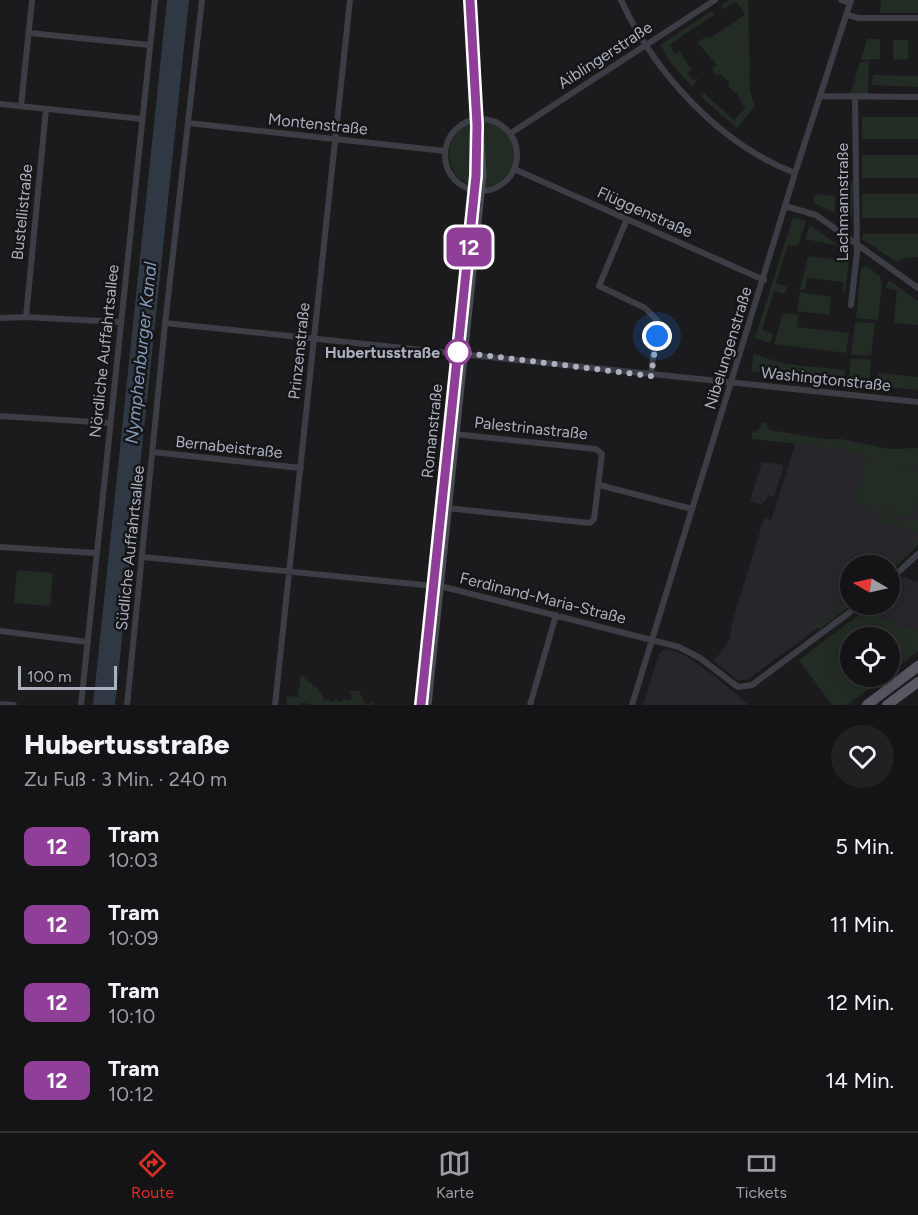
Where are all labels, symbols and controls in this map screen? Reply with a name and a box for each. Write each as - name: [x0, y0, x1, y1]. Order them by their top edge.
- street label: Aiblingerstraße: [554, 17, 656, 93]
- street label: Montenstraße: [267, 109, 369, 139]
- street label: Lachmannstraße: [833, 142, 852, 261]
- street label: Bustellistraße: [8, 163, 37, 261]
- street label: Flüggenstraße: [594, 182, 696, 242]
- line badge: 12: [442, 228, 496, 266]
- text: 12: [458, 235, 480, 260]
- water label: Nymphenburger Kanal: [120, 260, 162, 445]
- street label: Nördliche Auffahrtsallee: [85, 263, 123, 439]
- street label: Nibelungenstraße: [700, 284, 756, 412]
- street label: Prinzenstraße: [284, 301, 314, 401]
- your location: [642, 321, 672, 351]
- marker: Hubertusstraße: [445, 339, 471, 365]
- place label: Hubertusstraße: [325, 343, 440, 362]
- street label: Washingtonstraße: [760, 363, 892, 395]
- street label: Romanstraße: [418, 383, 446, 479]
- street label: Palestrinastraße: [473, 413, 589, 443]
- street label: Bernabeistraße: [174, 432, 284, 462]
- street label: Südliche Auffahrtsallee: [112, 464, 148, 631]
- north arrow: [840, 555, 900, 615]
- map controls: [840, 555, 900, 687]
- street label: Ferdinand-Maria-Straße: [458, 568, 628, 628]
- button: locate: [840, 627, 900, 687]
- scale bar: [18, 663, 117, 690]
- text: 100 m: [27, 667, 72, 686]
- button: heart: [831, 725, 894, 788]
- text: Hubertusstraße: [24, 727, 229, 761]
- text: Zu Fuß · 3 Min. · 240 m: [24, 767, 227, 791]
- text: Tram: [108, 821, 159, 848]
- text: 5 Min.: [835, 833, 894, 860]
- text: 12: [46, 834, 68, 859]
- text: 10:03: [108, 848, 158, 872]
- text: Tram: [108, 899, 159, 926]
- text: 11 Min.: [830, 911, 894, 938]
- text: 12: [46, 912, 68, 937]
- text: 10:09: [108, 926, 158, 950]
- text: Tram: [108, 977, 159, 1004]
- text: 12 Min.: [827, 989, 894, 1016]
- text: 12: [46, 990, 68, 1015]
- text: 10:10: [108, 1004, 155, 1028]
- text: Tram: [108, 1055, 159, 1082]
- text: 14 Min.: [825, 1067, 894, 1094]
- text: 12: [46, 1068, 68, 1093]
- text: 10:12: [108, 1082, 154, 1106]
- tab: Route: [131, 1147, 174, 1202]
- tab: Karte: [436, 1147, 474, 1202]
- tab: Tickets: [736, 1147, 787, 1202]

